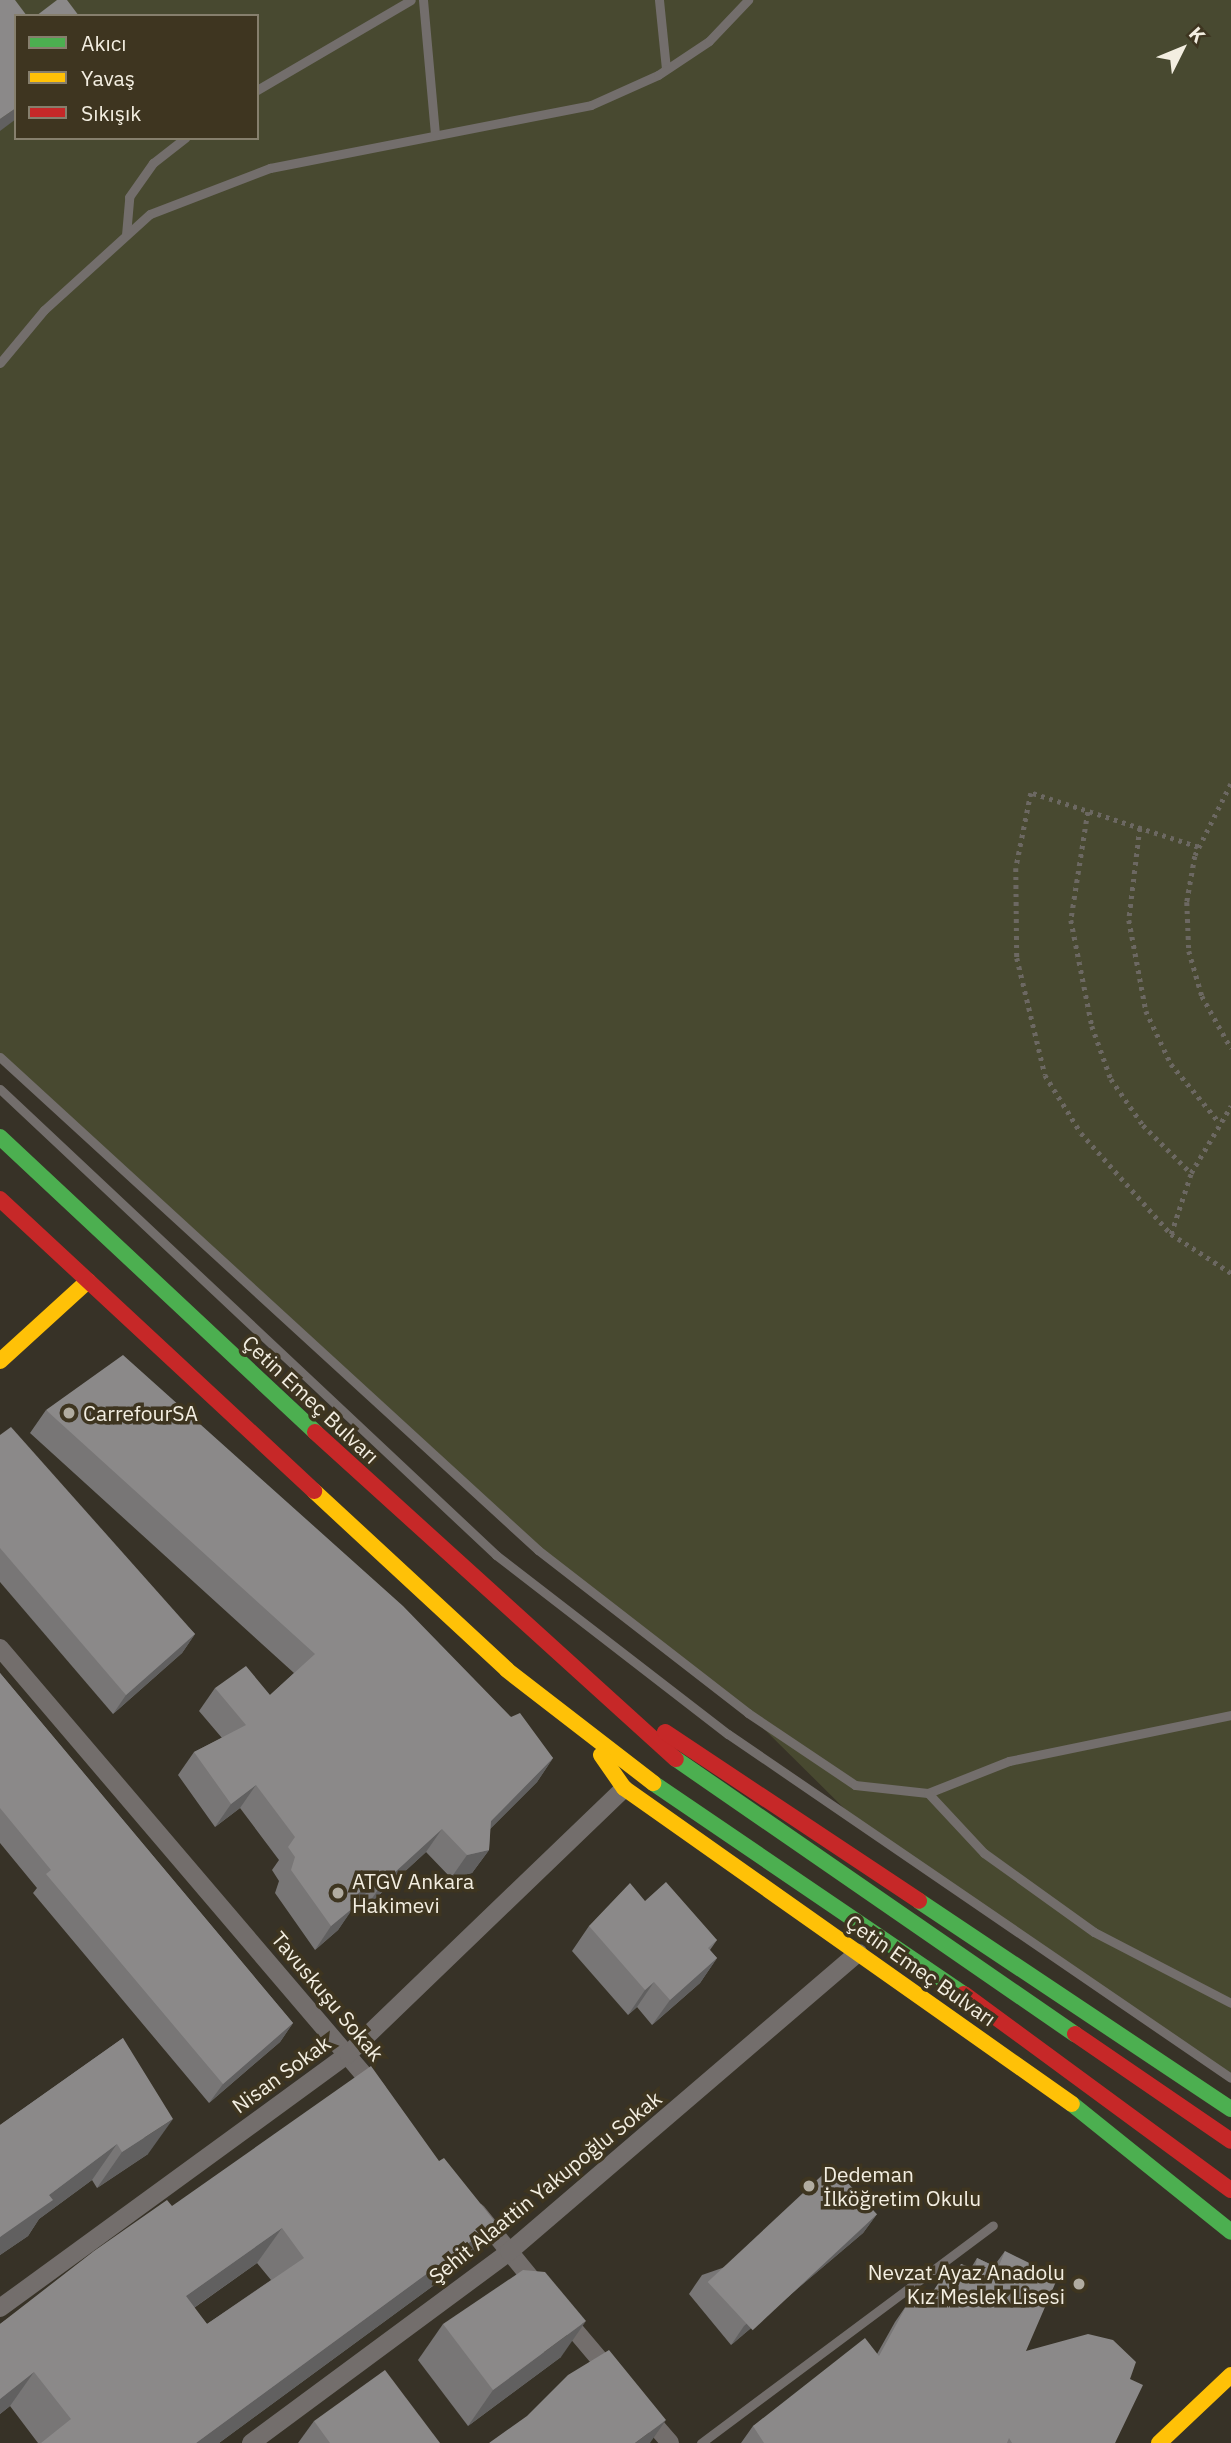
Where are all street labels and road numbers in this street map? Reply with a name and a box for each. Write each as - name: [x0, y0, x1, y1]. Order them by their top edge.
- street label: Çetin Emeç Bulvarı: [238, 1329, 384, 1469]
- street label: Çetin Emeç Bulvarı: [841, 1909, 1001, 2031]
- street label: Tavuskuşu Sokak: [267, 1926, 389, 2066]
- street label: Nisan Sokak: [227, 2030, 335, 2118]
- street label: Şehit Alaattin Yakupoğlu Sokak: [424, 2085, 666, 2289]

